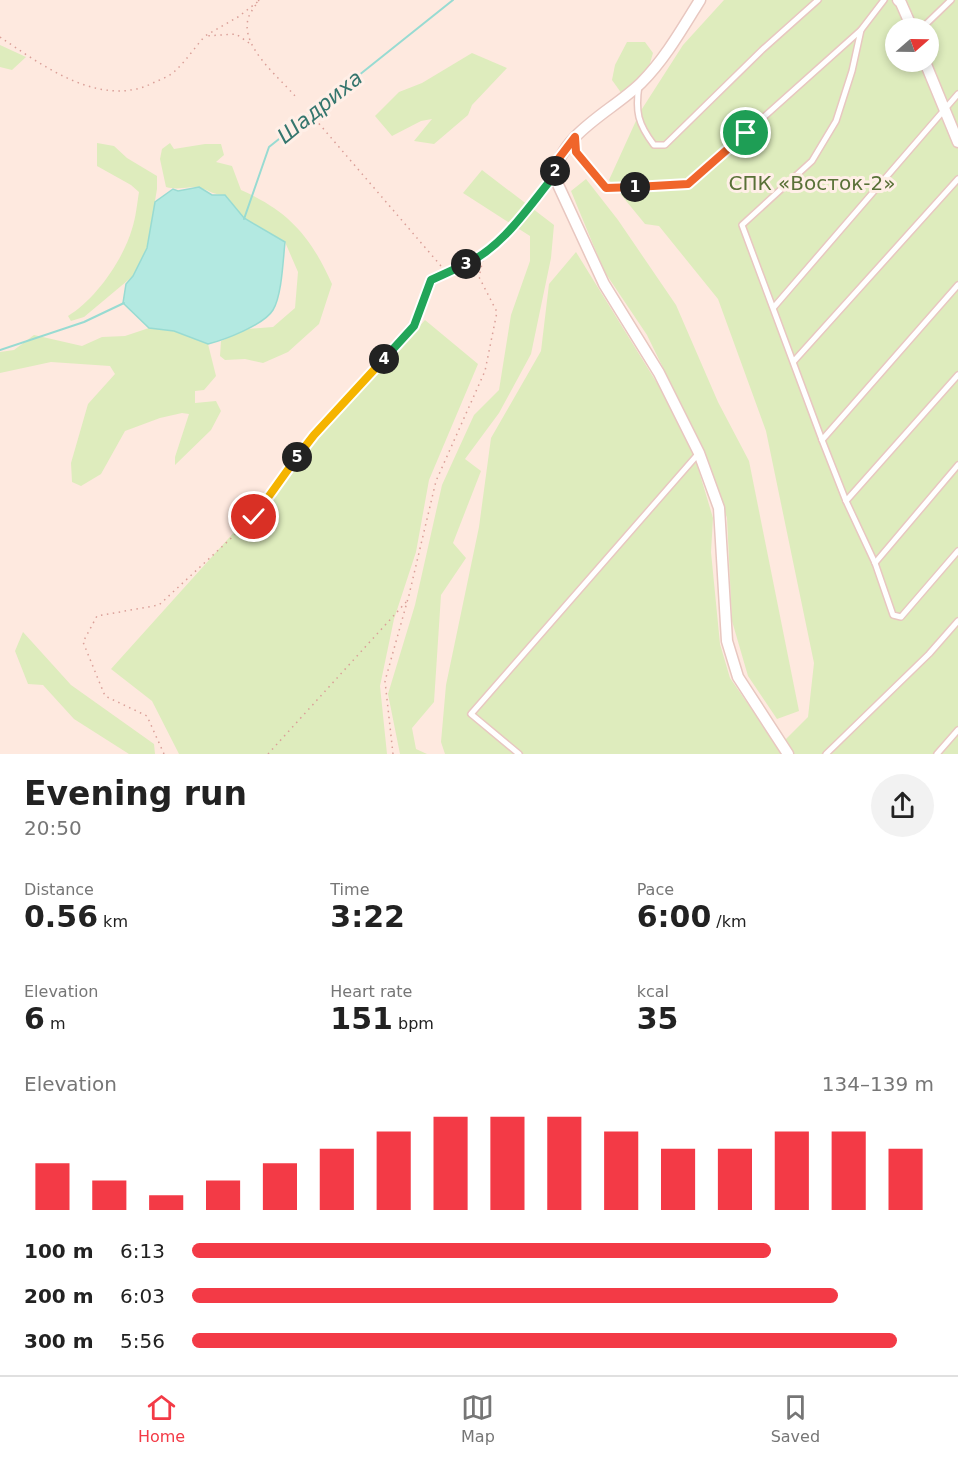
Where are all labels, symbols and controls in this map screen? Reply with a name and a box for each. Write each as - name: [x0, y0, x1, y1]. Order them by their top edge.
- north arrow: [885, 18, 939, 72]
- map controls: [885, 18, 939, 72]
- water label: Шадриха: [273, 66, 367, 148]
- pin: [720, 107, 771, 158]
- icon: arrive: [729, 116, 762, 149]
- pin: 2: [540, 156, 570, 186]
- text: 2: [549, 161, 561, 180]
- park label: СПК «Восток-2»: [729, 171, 895, 195]
- pin: 1: [620, 172, 650, 202]
- text: 1: [629, 177, 641, 196]
- pin: 3: [451, 249, 481, 279]
- text: 3: [460, 254, 472, 273]
- pin: 4: [369, 344, 399, 374]
- text: 4: [378, 349, 390, 368]
- pin: 5: [282, 442, 312, 472]
- text: 5: [291, 447, 303, 466]
- pin: [228, 491, 279, 542]
- icon: check: [237, 500, 270, 533]
- text: Evening run: [24, 774, 247, 813]
- button: share: [871, 774, 934, 837]
- text: 20:50: [24, 816, 82, 840]
- text: Distance: [24, 880, 94, 899]
- text: Time: [330, 880, 369, 899]
- text: Pace: [637, 880, 674, 899]
- text: 0.56: [24, 899, 98, 934]
- text: 3:22: [330, 899, 405, 934]
- text: 6:00: [637, 899, 711, 934]
- text: km: [98, 912, 128, 931]
- text: /km: [711, 912, 747, 931]
- text: Elevation: [24, 982, 98, 1001]
- text: Heart rate: [330, 982, 412, 1001]
- text: kcal: [637, 982, 669, 1001]
- text: 6: [24, 1001, 45, 1036]
- text: 151: [330, 1001, 393, 1036]
- text: 35: [637, 1001, 678, 1036]
- text: m: [45, 1014, 66, 1033]
- text: bpm: [393, 1014, 434, 1033]
- text: Elevation: [24, 1072, 117, 1096]
- text: 134–139 m: [822, 1072, 934, 1096]
- text: 100 m: [24, 1239, 94, 1263]
- text: 6:13: [120, 1239, 165, 1263]
- text: 200 m: [24, 1284, 94, 1308]
- text: 6:03: [120, 1284, 165, 1308]
- text: 300 m: [24, 1329, 94, 1353]
- text: 5:56: [120, 1329, 165, 1353]
- tab: Home: [138, 1391, 185, 1446]
- tab: Map: [461, 1391, 495, 1446]
- tab: Saved: [771, 1391, 820, 1446]

